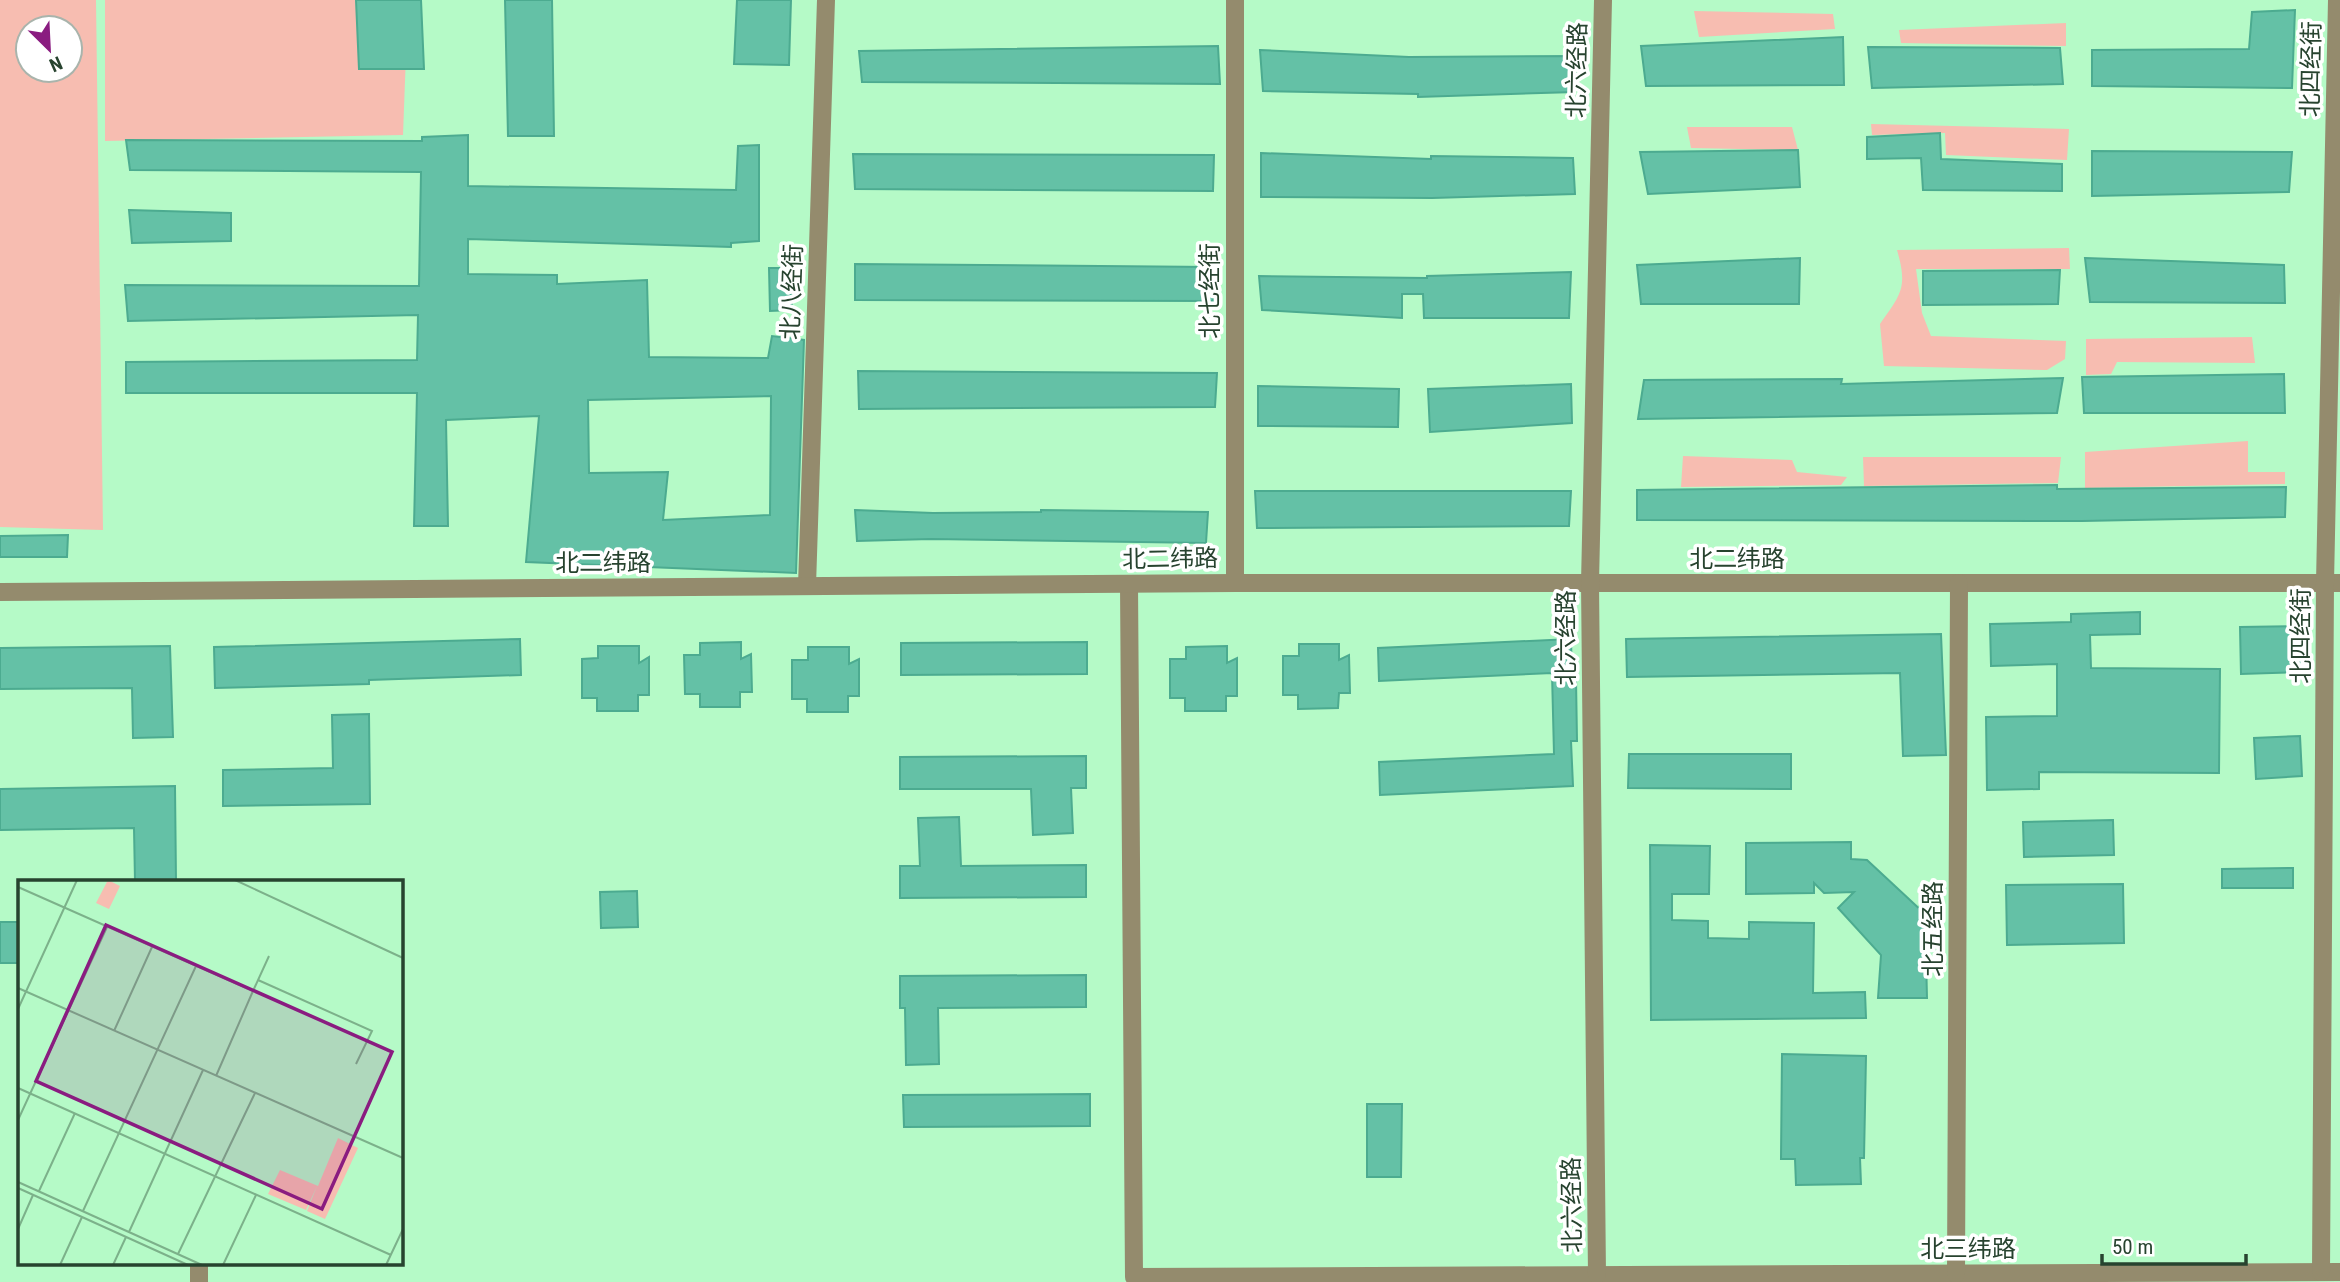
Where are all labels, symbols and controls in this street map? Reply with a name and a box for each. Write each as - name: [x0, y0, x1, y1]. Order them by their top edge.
- north arrow: [14, 14, 84, 84]
- street label: 北四经街: [2296, 21, 2326, 117]
- street label: 北六经路: [1562, 22, 1592, 118]
- text: N: [46, 51, 66, 77]
- street label: 北七经街: [1196, 243, 1224, 339]
- street label: 北八经街: [776, 244, 808, 340]
- street label: 北二纬路: [1122, 544, 1218, 574]
- street label: 北二纬路: [1689, 545, 1785, 573]
- street label: 北二纬路: [555, 549, 651, 577]
- street label: 北四经街: [2287, 588, 2315, 684]
- street label: 北六经路: [1552, 590, 1580, 686]
- inset map: [18, 880, 402, 1264]
- street label: 北五经路: [1919, 881, 1947, 977]
- street label: 北六经路: [1557, 1157, 1587, 1253]
- scale bar: [2102, 1222, 2246, 1266]
- street label: 北三纬路: [1920, 1235, 2016, 1263]
- text: 50 m: [2112, 1235, 2153, 1259]

